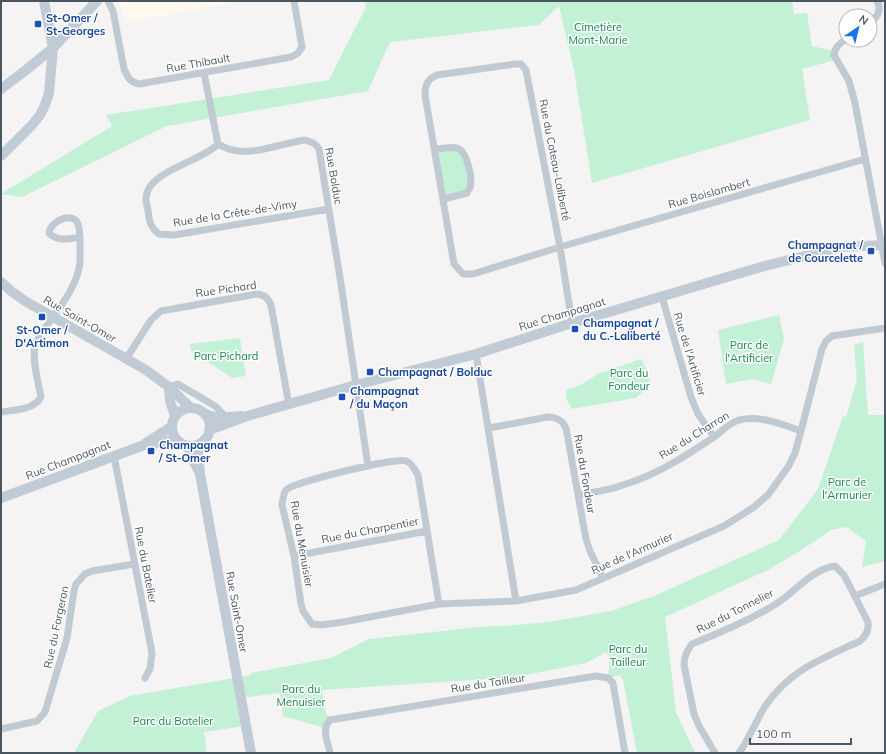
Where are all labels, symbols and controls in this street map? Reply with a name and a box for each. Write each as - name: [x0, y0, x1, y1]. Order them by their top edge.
- north arrow: [838, 8, 878, 48]
- place label: St-Omer / St-Georges: [46, 11, 106, 38]
- text: N: [856, 12, 871, 28]
- marker: St-Omer / St-Georges: [33, 19, 43, 29]
- park label: Cimetière Mont-Marie: [568, 20, 628, 47]
- street label: Rue Thibault: [165, 50, 231, 75]
- street label: Rue du Coteau-Laliberté: [536, 98, 574, 222]
- street label: Rue Bolduc: [322, 146, 346, 206]
- street label: Rue Boislambert: [667, 175, 752, 211]
- street label: Rue de la Crête-de-Vimy: [172, 196, 298, 230]
- place label: Champagnat / de Courcelette: [788, 238, 864, 265]
- marker: Champagnat / de Courcelette: [866, 246, 876, 256]
- street label: Rue Pichard: [195, 278, 257, 300]
- street label: Rue Saint-Omer: [41, 292, 119, 346]
- street label: Rue Champagnat: [517, 294, 607, 334]
- street label: Rue de l'Artificier: [671, 311, 709, 397]
- marker: St-Omer / D'Artimon: [37, 312, 47, 322]
- place label: Champagnat / du C.-Laliberté: [583, 316, 660, 343]
- place label: St-Omer / D'Artimon: [15, 323, 69, 350]
- marker: Champagnat / du C.-Laliberté: [570, 324, 580, 334]
- park label: Parc de l'Artificier: [725, 338, 773, 365]
- park label: Parc Pichard: [194, 349, 258, 363]
- place label: Champagnat / Bolduc: [378, 365, 493, 379]
- park label: Parc du Fondeur: [608, 366, 650, 393]
- marker: Champagnat / Bolduc: [365, 367, 375, 377]
- place label: Champagnat / du Maçon: [349, 384, 419, 411]
- marker: Champagnat / du Maçon: [337, 392, 347, 402]
- street label: Rue du Charron: [656, 408, 732, 462]
- street label: Rue du Fondeur: [571, 433, 599, 515]
- street label: Rue Champagnat: [24, 437, 113, 483]
- place label: Champagnat / St-Omer: [158, 438, 228, 465]
- marker: Champagnat / St-Omer: [146, 446, 156, 456]
- park label: Parc de l'Armurier: [822, 475, 872, 502]
- street label: Rue du Menuisier: [288, 500, 316, 588]
- street label: Rue du Charpentier: [320, 514, 420, 546]
- street label: Rue du Batelier: [132, 526, 160, 604]
- street label: Rue de l'Armurier: [589, 529, 675, 577]
- street label: Rue Saint-Omer: [223, 570, 251, 654]
- street label: Rue du Forgeron: [40, 584, 72, 670]
- street label: Rue du Tonnelier: [694, 586, 776, 636]
- park label: Parc du Tailleur: [609, 642, 647, 669]
- street label: Rue du Tailleur: [450, 670, 526, 696]
- park label: Parc du Menuisier: [277, 682, 325, 709]
- park label: Parc du Batelier: [133, 714, 213, 728]
- scale bar: [750, 720, 851, 746]
- text: 100 m: [756, 726, 791, 741]

